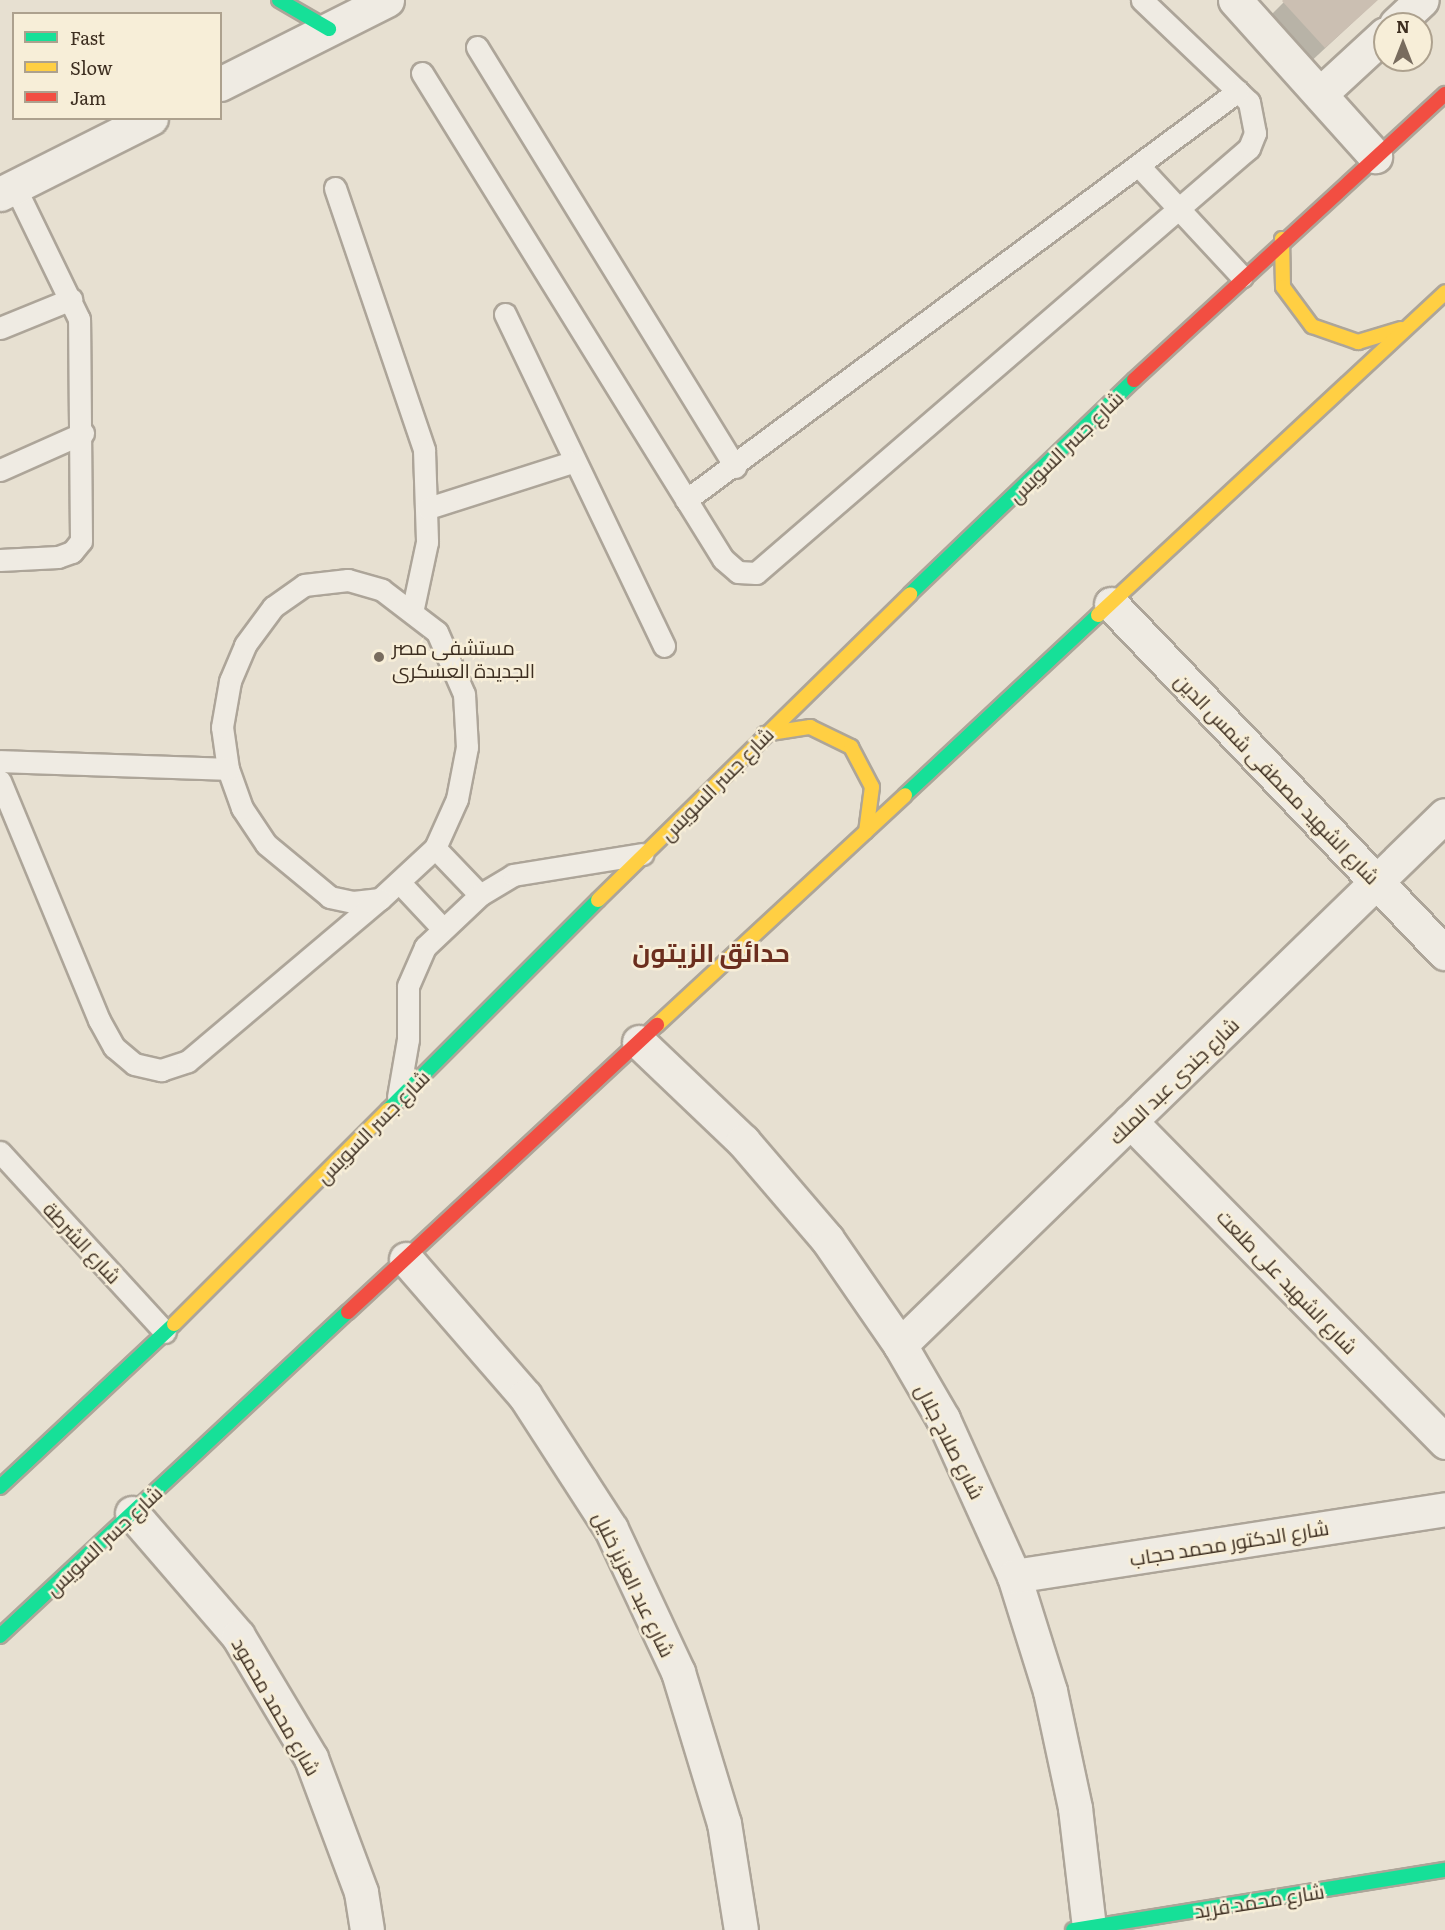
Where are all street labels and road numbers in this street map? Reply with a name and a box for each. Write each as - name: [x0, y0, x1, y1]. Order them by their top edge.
- street label: شارع جسر السويس: [1002, 385, 1128, 507]
- street label: شارع الشهيد مصطفى شمس الدين: [1171, 668, 1385, 888]
- street label: شارع جسر السويس: [654, 721, 778, 845]
- street label: شارع جندى عبد الملك: [1103, 1012, 1243, 1148]
- street label: شارع جسر السويس: [310, 1064, 434, 1188]
- street label: شارع الشرطة: [39, 1196, 127, 1288]
- street label: شارع الشهيد على طلعت: [1213, 1204, 1363, 1358]
- street label: شارع صلاح جلال: [912, 1379, 990, 1503]
- street label: شارع جسر السويس: [40, 1480, 166, 1600]
- street label: شارع عبد العزيز خليل: [589, 1507, 681, 1661]
- street label: شارع الدكتور محمد حجاب: [1128, 1514, 1330, 1570]
- street label: شارع محمد محمود: [228, 1633, 326, 1779]
- street label: شارع محمد فريد: [1192, 1878, 1326, 1922]

